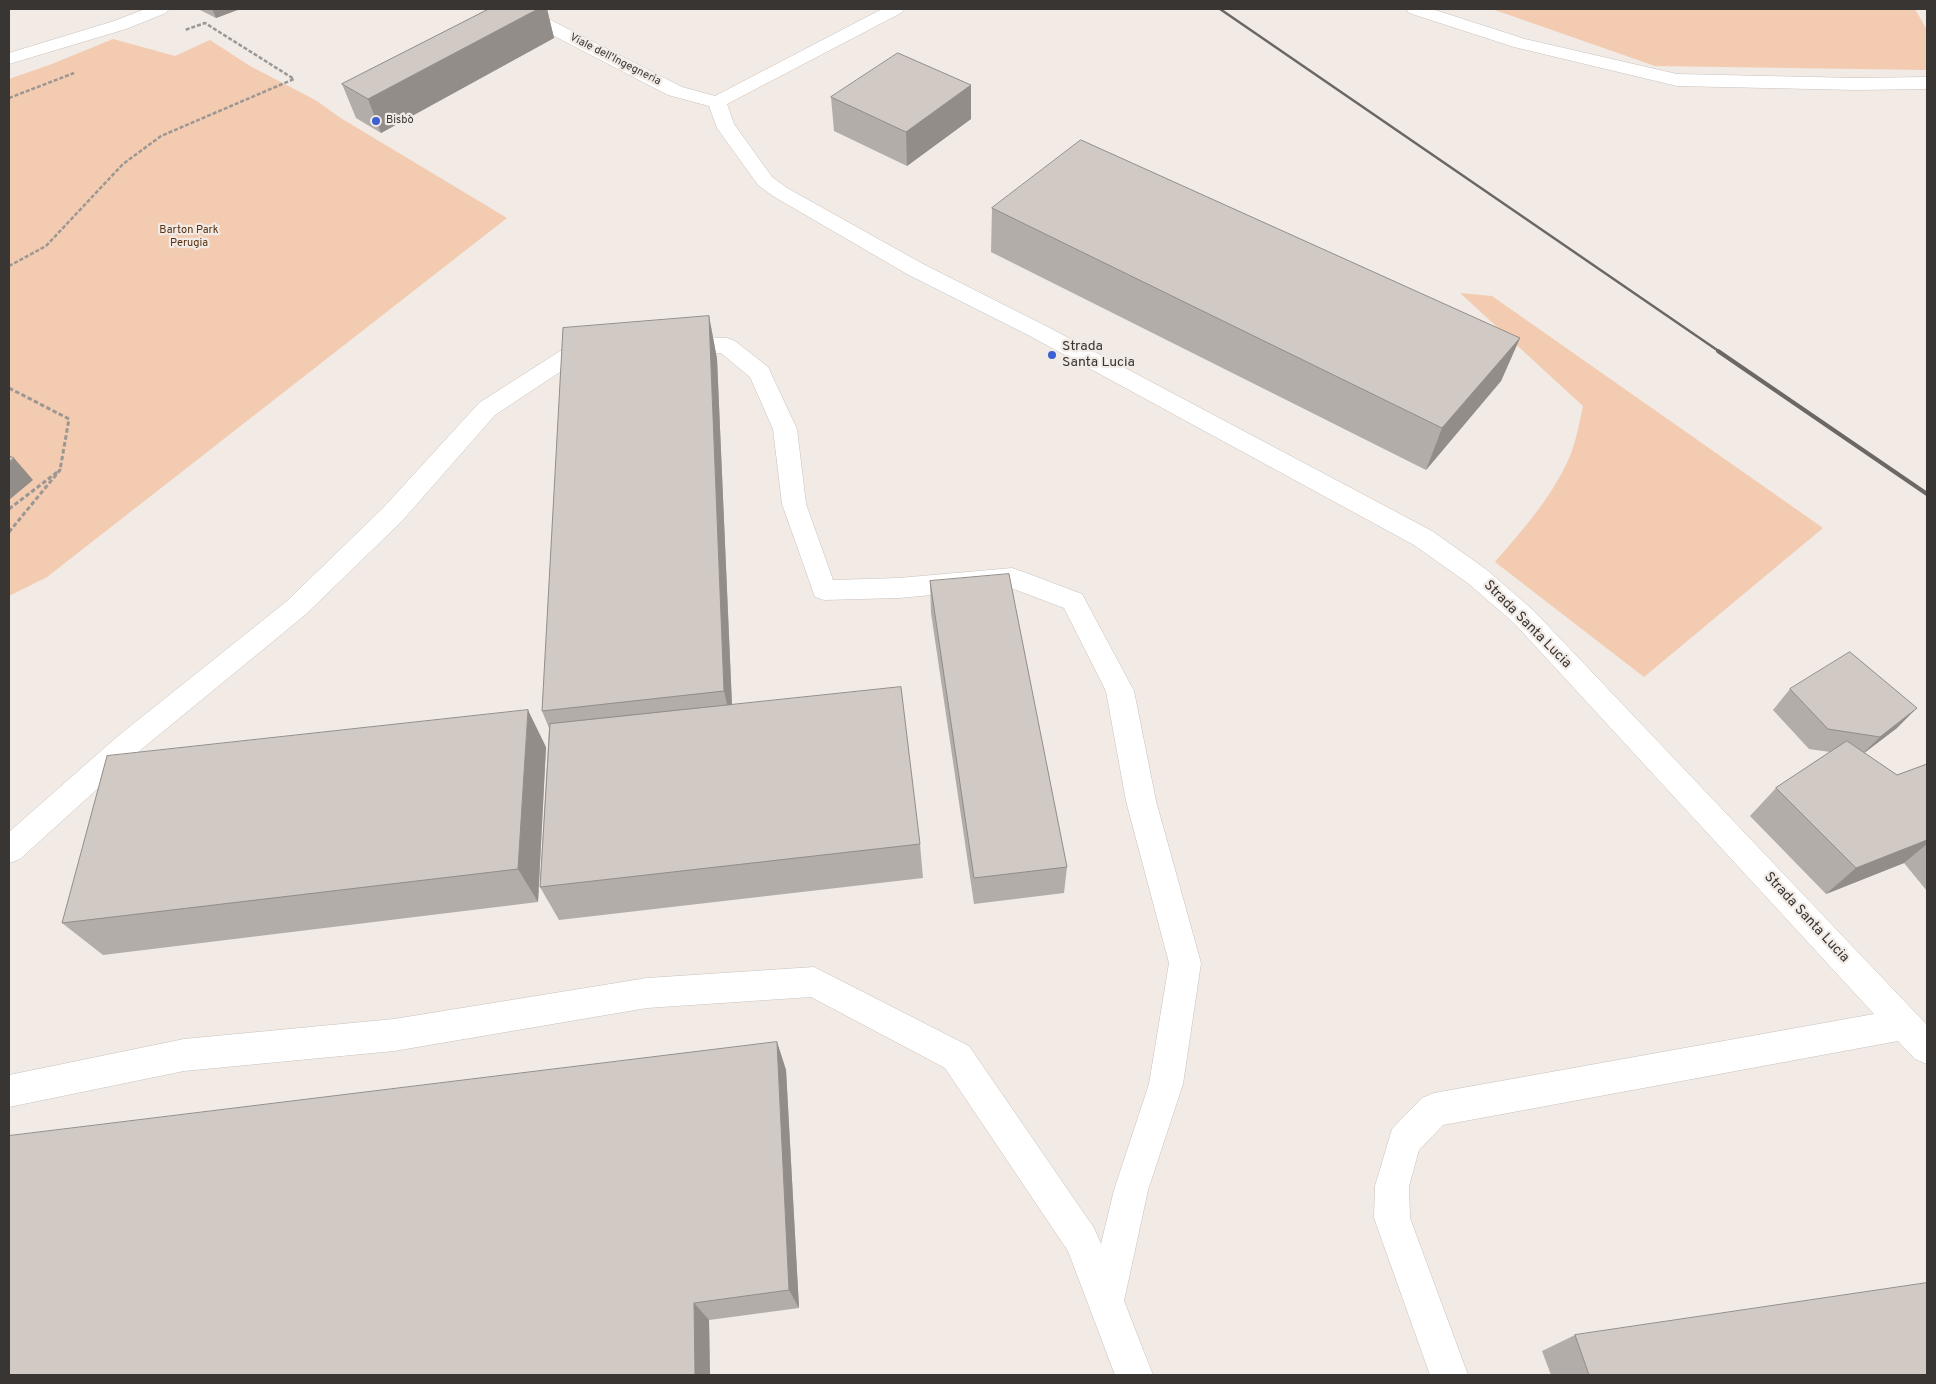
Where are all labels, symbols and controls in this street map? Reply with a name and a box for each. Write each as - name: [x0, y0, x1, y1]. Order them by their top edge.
- street label: Viale dell'Ingegneria: [567, 31, 663, 89]
- place label: Bisbò: [386, 114, 414, 128]
- marker: Bisbò: [370, 115, 382, 127]
- park label: Barton Park Perugia: [159, 224, 219, 250]
- place label: Strada Santa Lucia: [1062, 339, 1135, 372]
- marker: Strada Santa Lucia: [1046, 349, 1058, 361]
- street label: Strada Santa Lucia: [1480, 578, 1574, 672]
- street label: Strada Santa Lucia: [1760, 869, 1852, 967]

